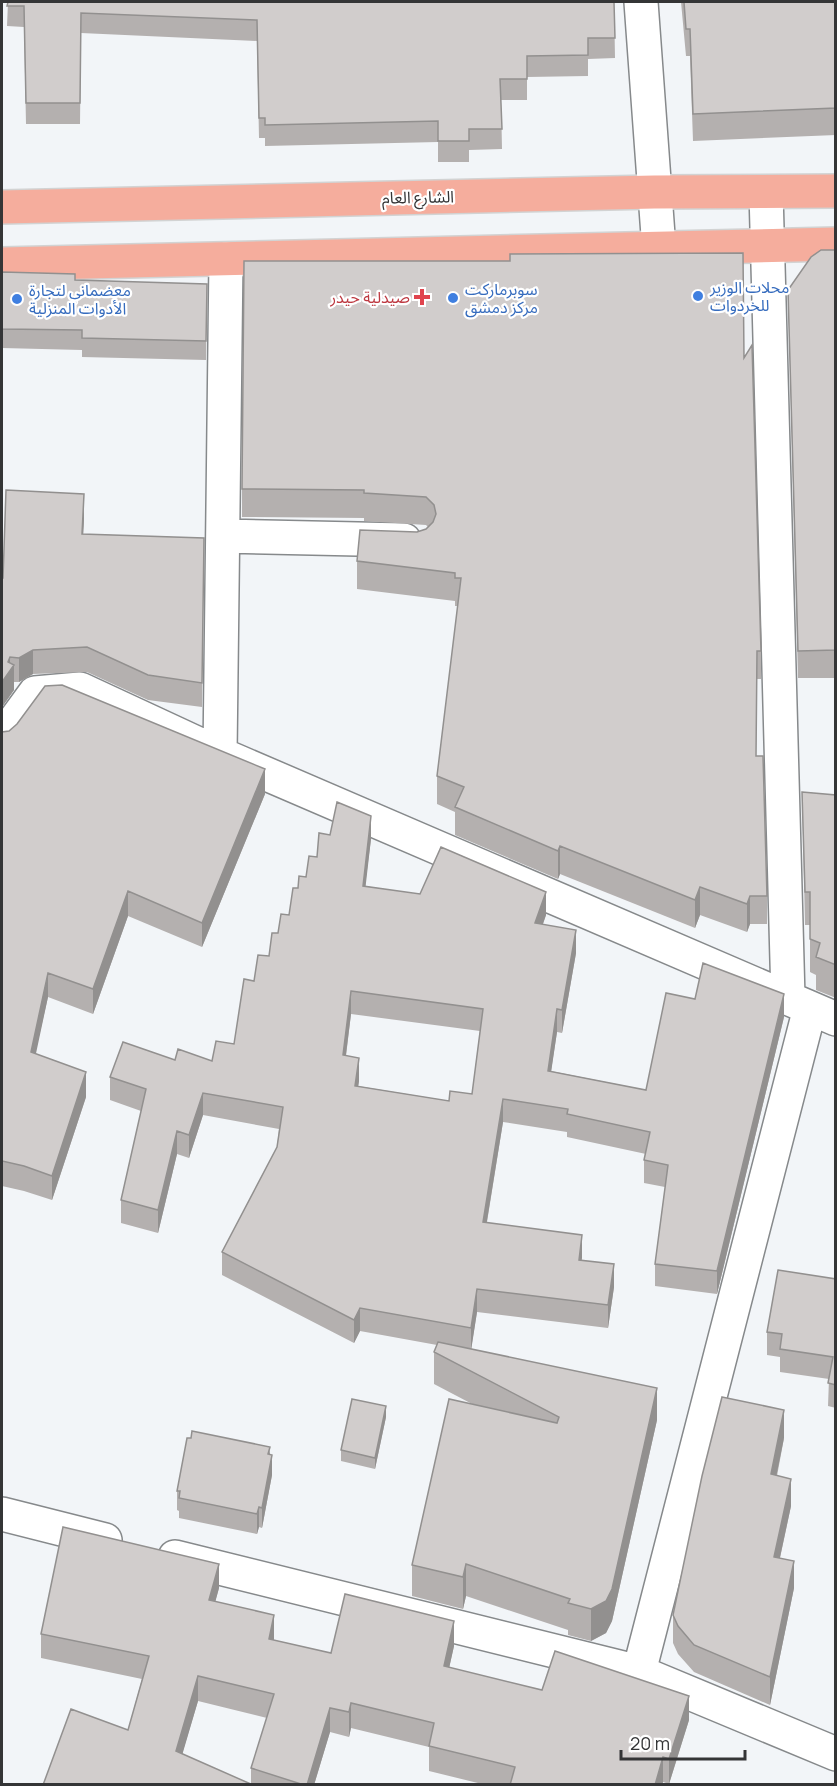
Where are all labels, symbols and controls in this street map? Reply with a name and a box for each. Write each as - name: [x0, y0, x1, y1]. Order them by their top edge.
- street label: الشارع العام: [382, 185, 454, 211]
- place label: محلات الوزير للخردوات: [709, 276, 789, 316]
- place label: سوبرماركت مركز دمشق: [465, 278, 538, 318]
- place label: معضماني لتجارة الأدوات المنزلية: [29, 279, 131, 319]
- place label: صيدلية حيدر: [329, 286, 410, 308]
- marker: محلات الوزير للخردوات: [691, 289, 705, 303]
- marker: صيدلية حيدر: [415, 290, 429, 304]
- marker: سوبرماركت مركز دمشق: [446, 291, 460, 305]
- marker: معضماني لتجارة الأدوات المنزلية: [10, 292, 24, 306]
- scale bar: [621, 1723, 746, 1761]
- text: 20 m: [630, 1731, 670, 1755]

